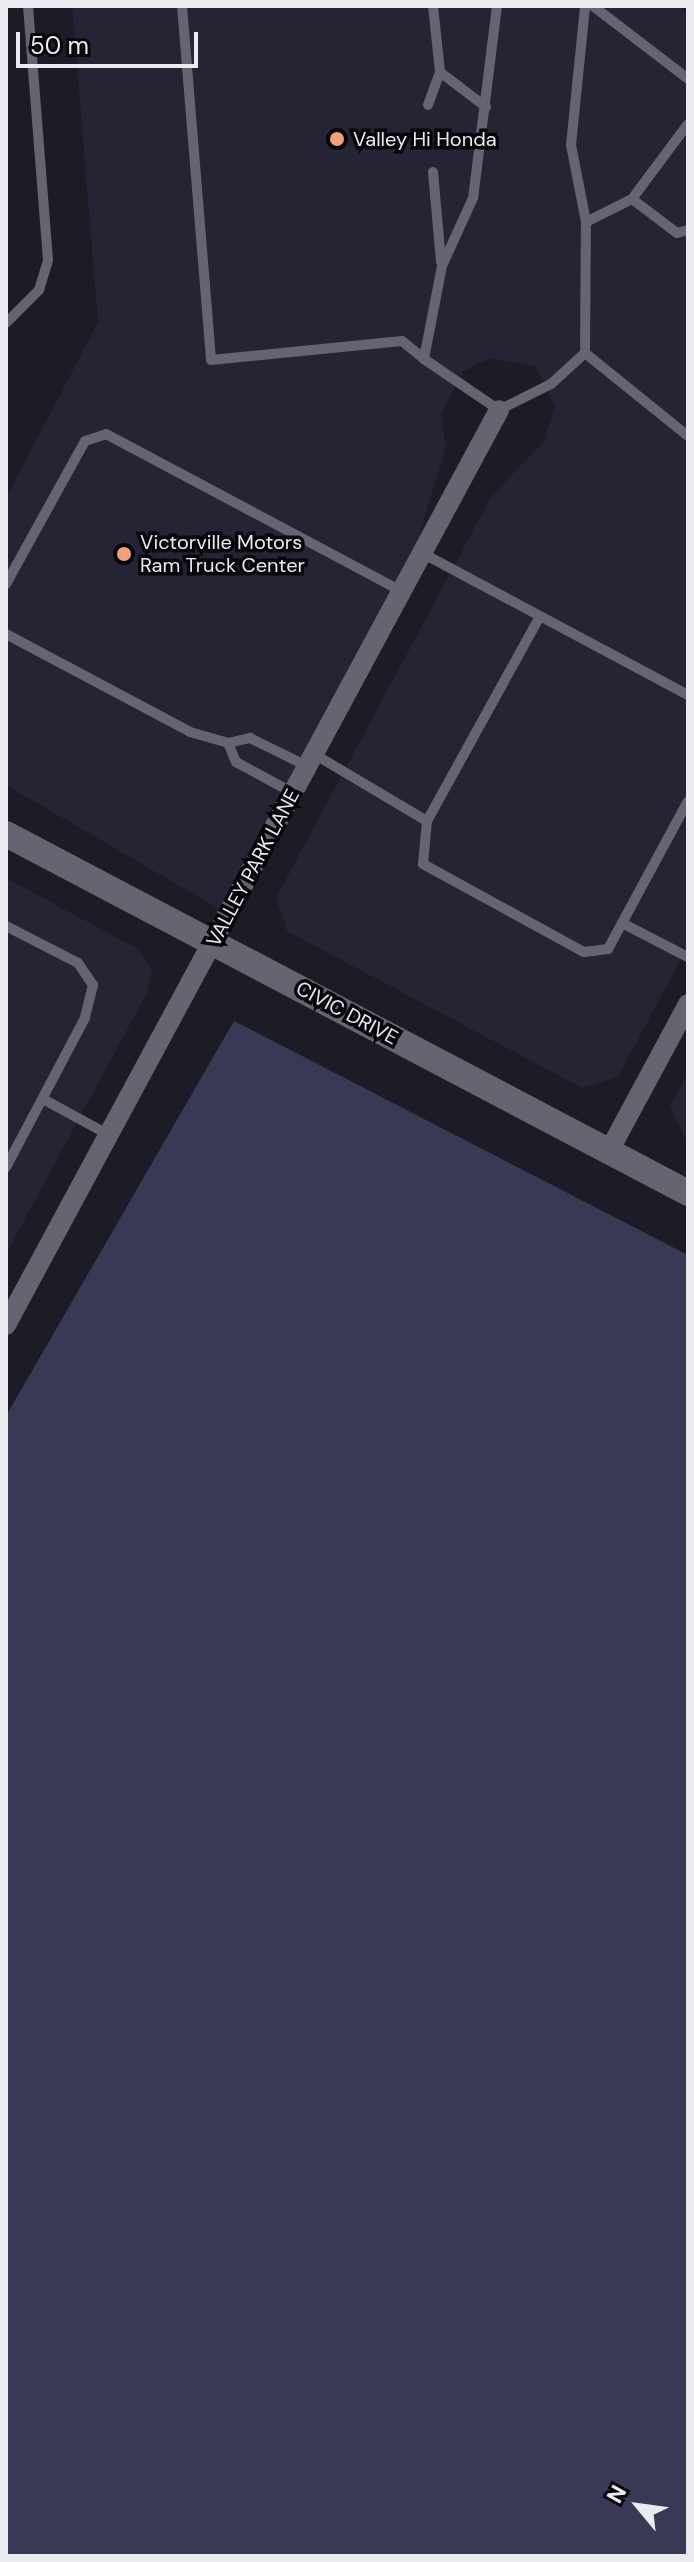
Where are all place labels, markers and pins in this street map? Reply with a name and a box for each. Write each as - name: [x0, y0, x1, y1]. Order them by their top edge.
- place label: Valley Hi Honda: [353, 127, 497, 151]
- marker: Valley Hi Honda: [328, 130, 346, 148]
- place label: Victorville Motors Ram Truck Center: [140, 530, 305, 577]
- marker: Victorville Motors Ram Truck Center: [115, 545, 133, 563]

